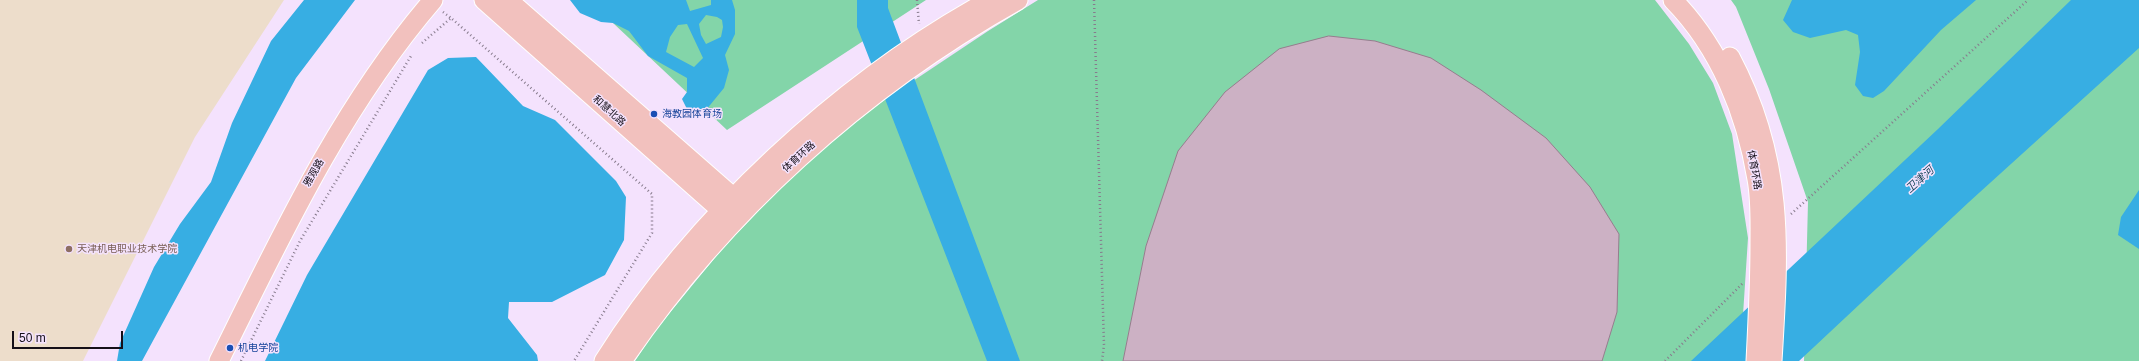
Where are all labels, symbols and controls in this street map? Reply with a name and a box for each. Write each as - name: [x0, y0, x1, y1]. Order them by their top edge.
- street label: 和慧北路: [590, 93, 628, 129]
- place label: 海教园体育场: [662, 108, 722, 120]
- marker: 海教园体育场: [649, 109, 659, 119]
- street label: 体育环路: [780, 139, 818, 175]
- street label: 体育环路: [1745, 149, 1763, 191]
- street label: 雅观路: [301, 157, 327, 189]
- water label: 卫津河: [1903, 164, 1937, 196]
- place label: 天津机电职业技术学院: [77, 243, 177, 255]
- marker: 天津机电职业技术学院: [64, 244, 74, 254]
- scale bar: [14, 323, 125, 349]
- text: 50 m: [19, 331, 46, 345]
- place label: 机电学院: [238, 342, 278, 354]
- marker: 机电学院: [225, 343, 235, 353]

